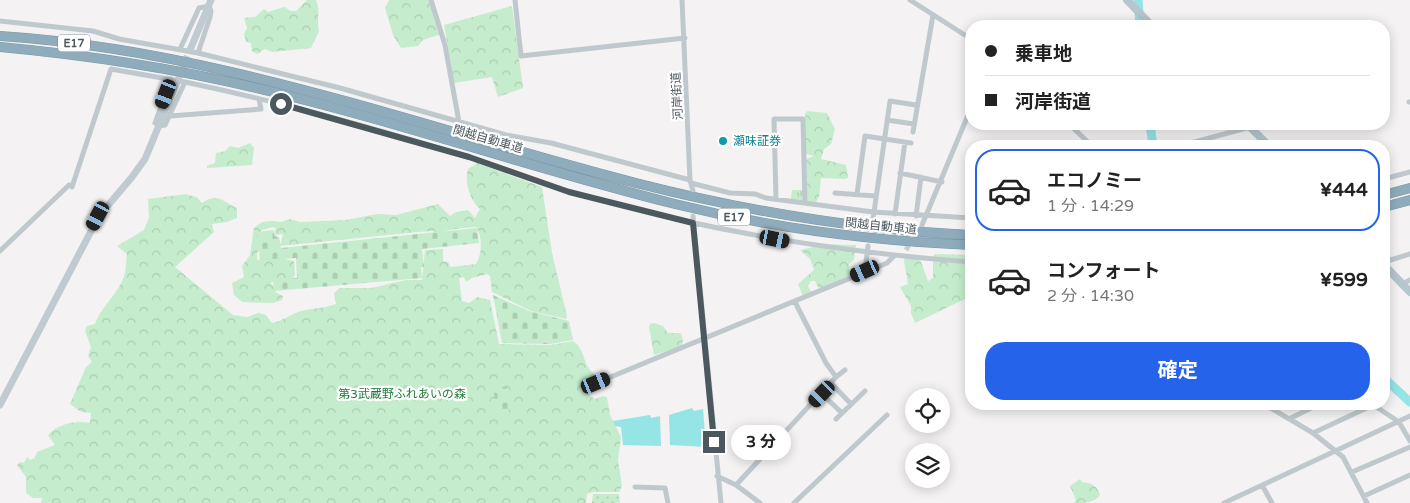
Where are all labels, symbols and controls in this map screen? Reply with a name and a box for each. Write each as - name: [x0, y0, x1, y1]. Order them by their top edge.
- road number: E17: [58, 34, 90, 52]
- text: 乗車地: [1015, 43, 1072, 65]
- street label: 河岸街道: [669, 72, 685, 120]
- car: [153, 77, 178, 111]
- text: 河岸街道: [1015, 91, 1091, 113]
- route start: [270, 93, 292, 115]
- street label: 関越自動車道: [451, 122, 525, 156]
- place label: 瀬味証券: [733, 134, 781, 148]
- marker: 瀬味証券: [717, 135, 729, 147]
- icon: car: [987, 168, 1032, 213]
- text: エコノミー: [1047, 170, 1142, 192]
- text: ¥444: [1320, 179, 1368, 201]
- text: 1 分 · 14:29: [1047, 196, 1134, 216]
- car: [84, 199, 111, 233]
- road number: E17: [718, 208, 750, 226]
- street label: 関越自動車道: [844, 215, 918, 237]
- car: [758, 229, 791, 249]
- car: [848, 258, 881, 284]
- icon: car: [987, 258, 1032, 303]
- text: コンフォート: [1047, 260, 1160, 282]
- text: ¥599: [1320, 269, 1368, 291]
- text: 2 分 · 14:30: [1047, 286, 1134, 306]
- button: 確定: [985, 342, 1370, 400]
- car: [579, 370, 612, 396]
- car: [806, 378, 837, 410]
- park label: 第3武蔵野ふれあいの森: [338, 387, 466, 401]
- map controls: [905, 388, 950, 488]
- button: locate: [905, 388, 950, 433]
- callout: 3 分: [732, 424, 792, 460]
- route end: [703, 431, 725, 453]
- text: 3 分: [746, 432, 776, 452]
- button: layers: [905, 443, 950, 488]

